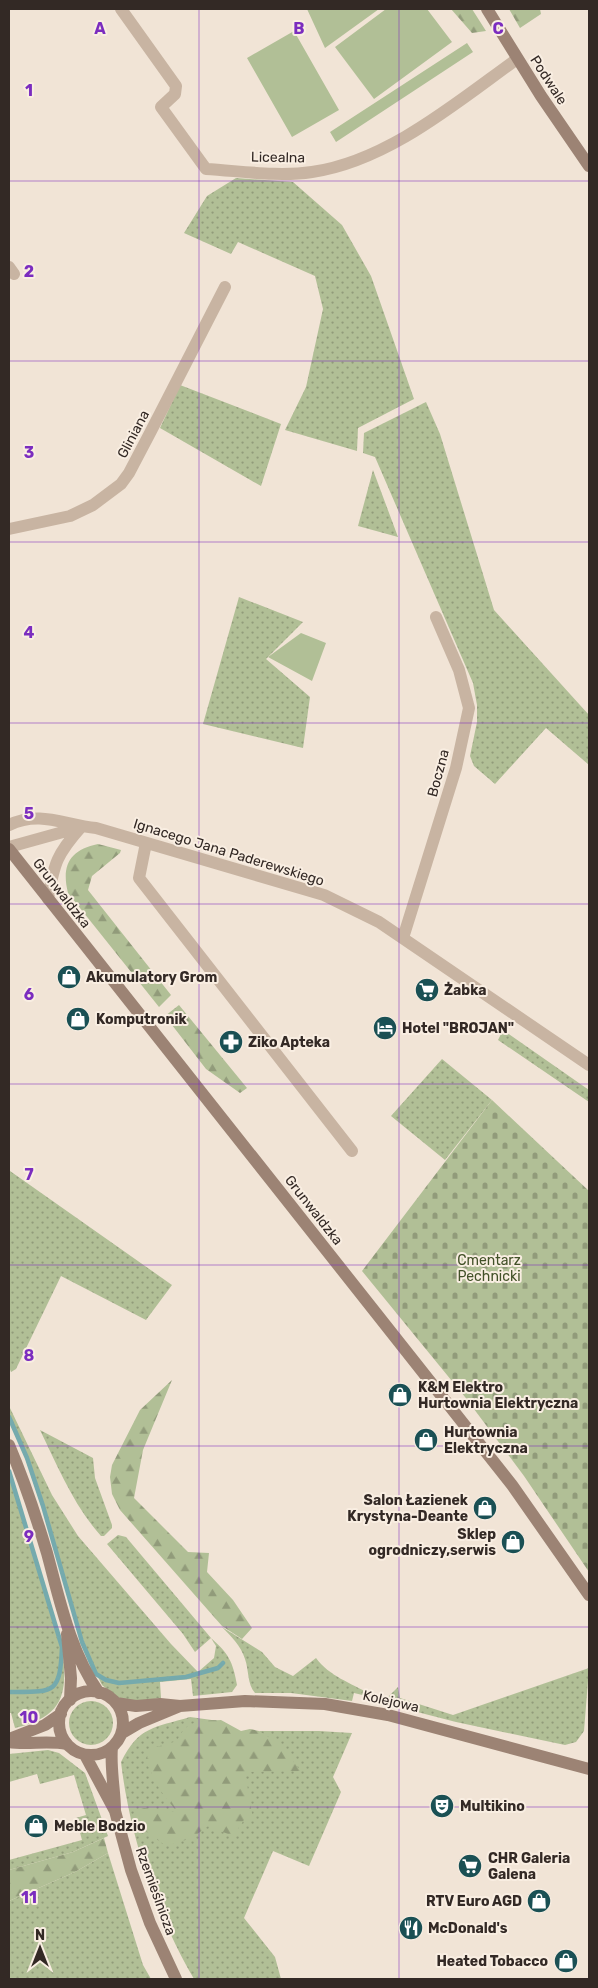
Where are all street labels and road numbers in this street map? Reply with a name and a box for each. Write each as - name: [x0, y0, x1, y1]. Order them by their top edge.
- street label: Podwale: [526, 52, 571, 108]
- street label: Licealna: [251, 149, 305, 166]
- street label: Gliniana: [114, 407, 153, 461]
- street label: Boczna: [424, 748, 453, 799]
- street label: Ignacego Jana Paderewskiego: [131, 815, 326, 890]
- street label: Grunwaldzka: [29, 855, 94, 932]
- street label: Grunwaldzka: [281, 1172, 346, 1249]
- street label: Kolejowa: [361, 1687, 421, 1716]
- street label: Rzemieślnicza: [132, 1845, 179, 1938]

